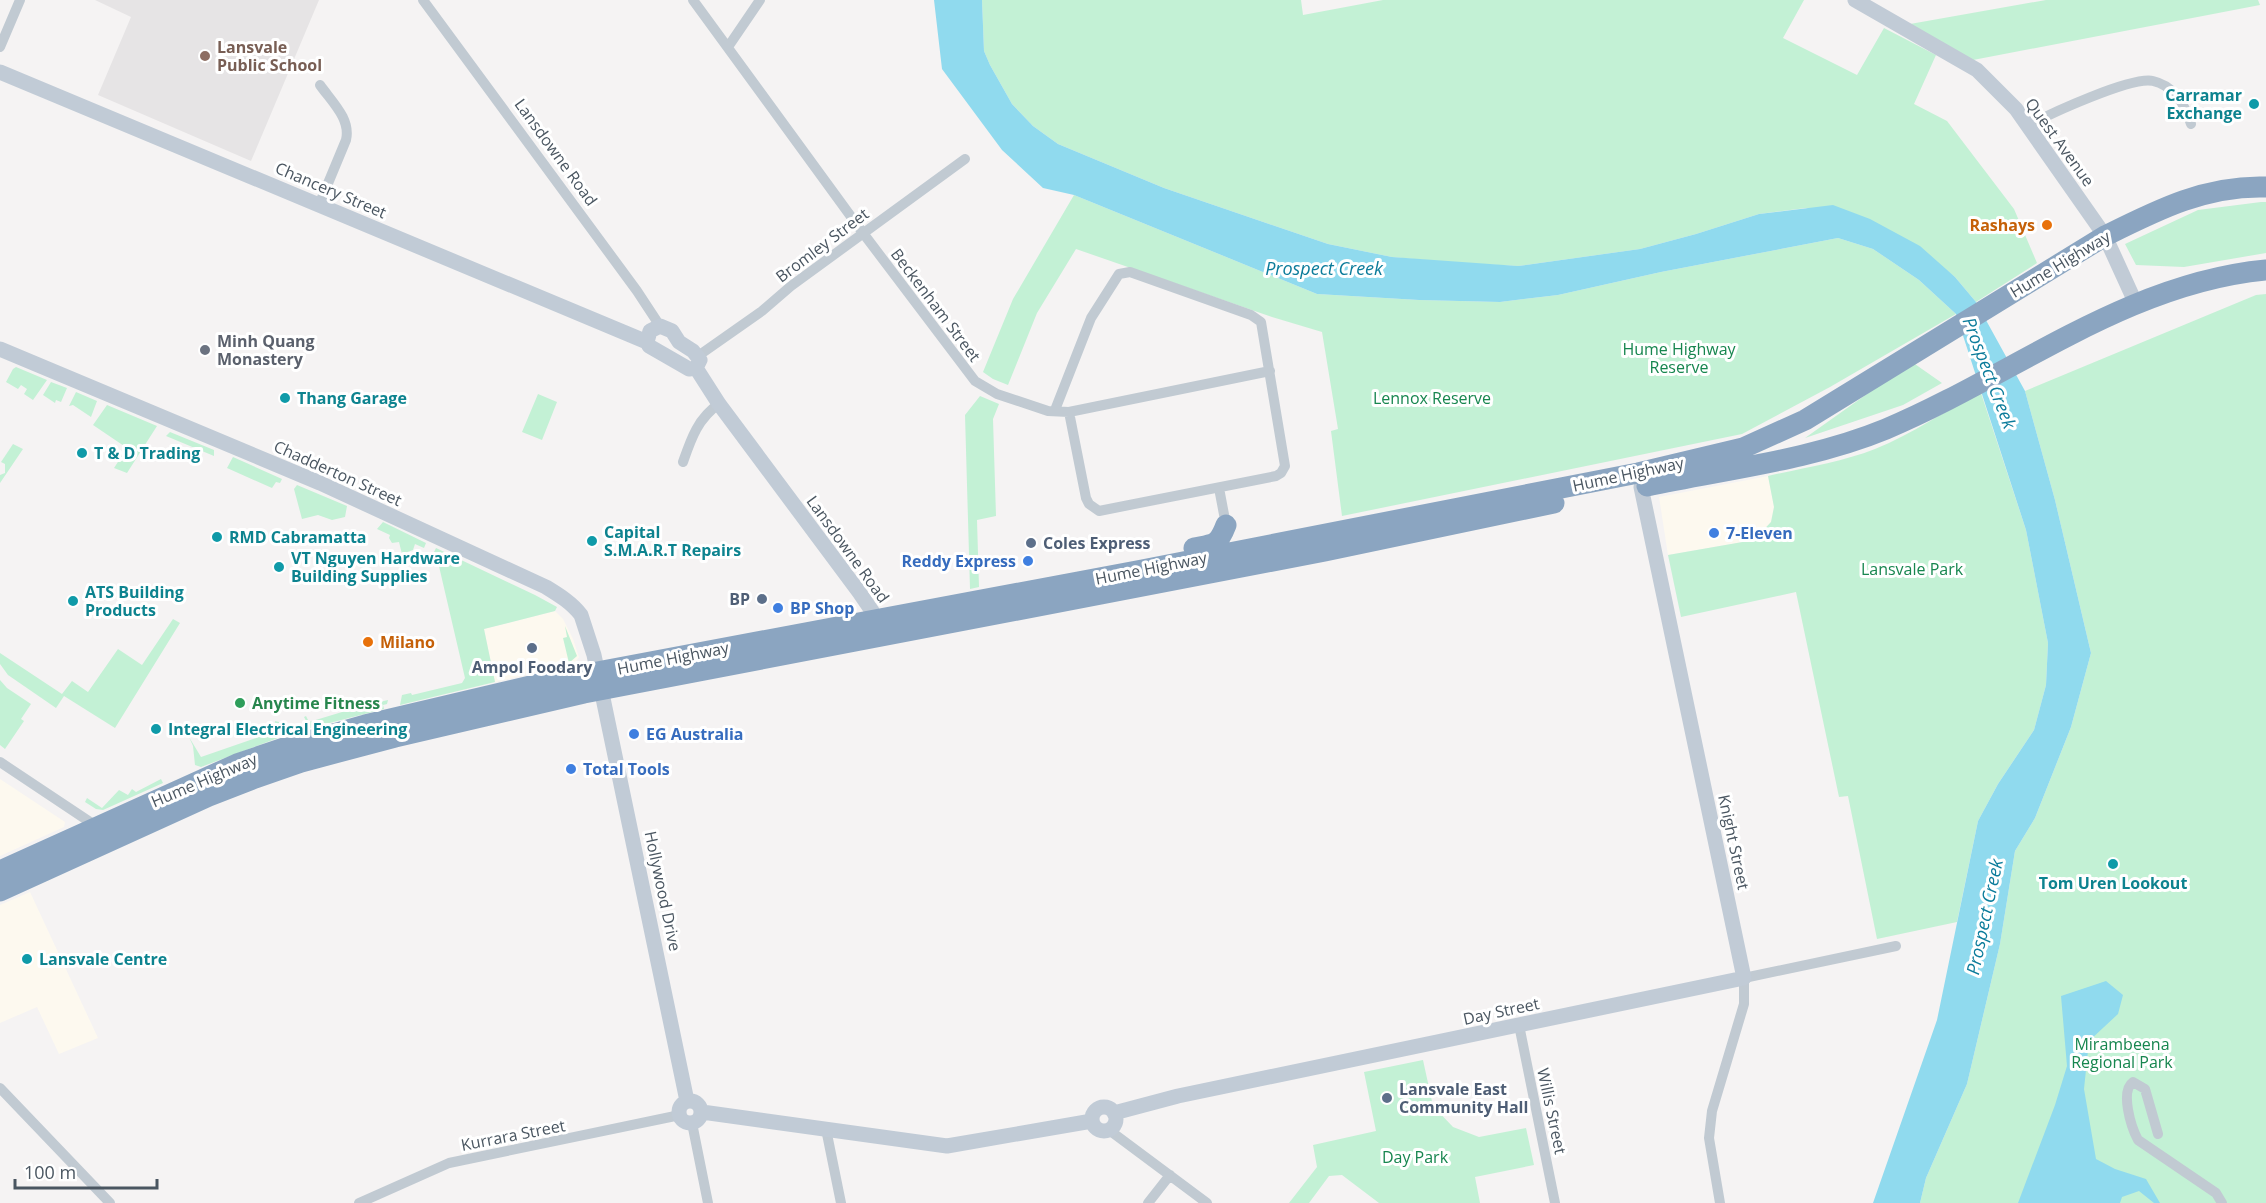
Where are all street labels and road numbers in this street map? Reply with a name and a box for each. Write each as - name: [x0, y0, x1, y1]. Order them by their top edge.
- street label: Quest Avenue: [2020, 93, 2100, 191]
- street label: Lansdowne Road: [510, 94, 602, 210]
- street label: Chancery Street: [272, 157, 390, 223]
- street label: Bromley Street: [771, 203, 873, 287]
- street label: Hume Highway: [2006, 225, 2115, 303]
- street label: Beckenham Street: [886, 244, 986, 366]
- street label: Chadderton Street: [271, 435, 406, 511]
- street label: Hume Highway: [1570, 451, 1687, 497]
- street label: Lansdowne Road: [802, 491, 894, 607]
- street label: Hume Highway: [1093, 546, 1210, 590]
- street label: Hume Highway: [615, 636, 732, 680]
- street label: Hume Highway: [148, 747, 261, 812]
- street label: Knight Street: [1713, 792, 1755, 892]
- street label: Hollywood Drive: [640, 829, 686, 953]
- street label: Day Street: [1461, 992, 1541, 1030]
- street label: Willis Street: [1532, 1066, 1572, 1156]
- street label: Kurrara Street: [459, 1114, 567, 1156]

